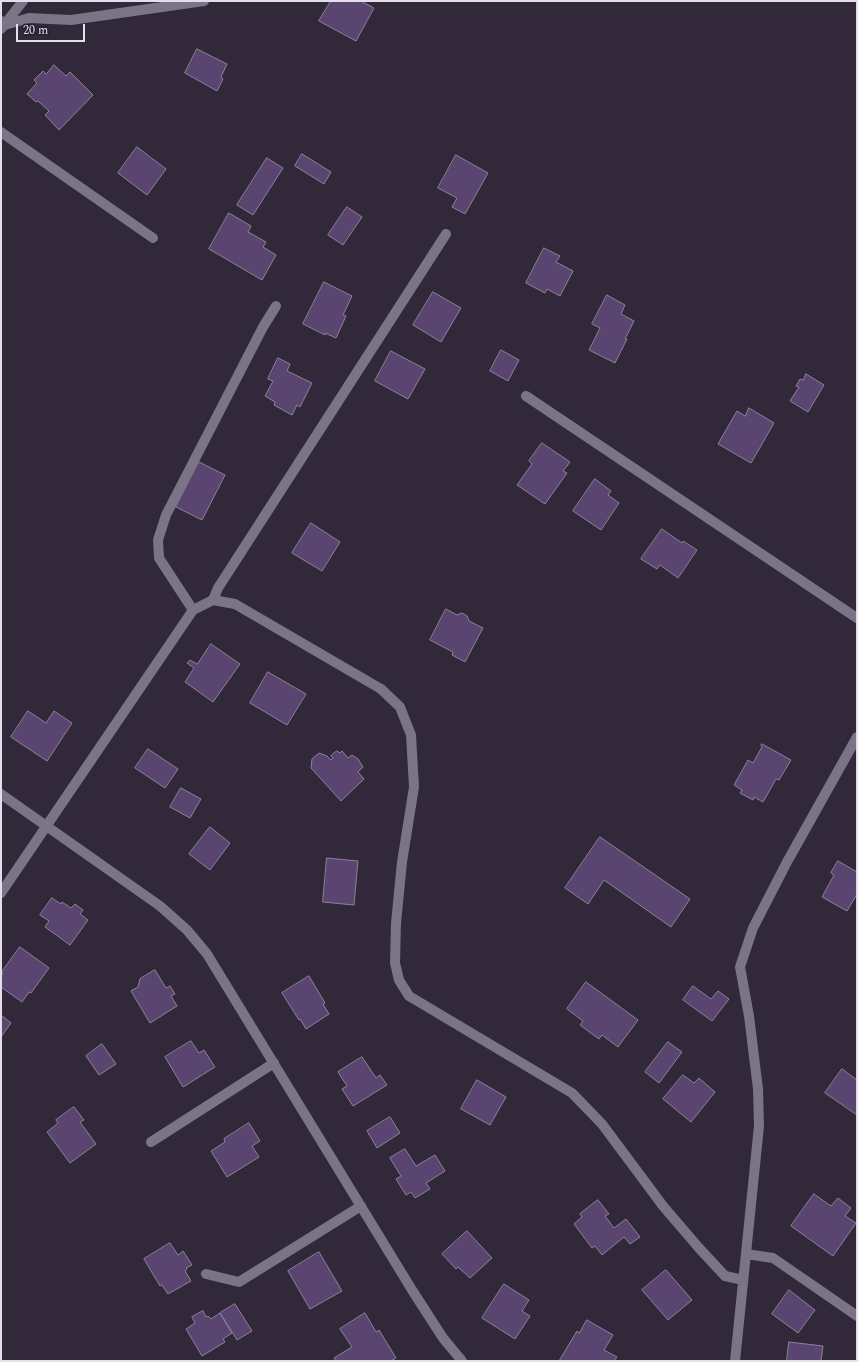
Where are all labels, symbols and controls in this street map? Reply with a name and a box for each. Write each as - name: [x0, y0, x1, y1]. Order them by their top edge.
- scale bar: [18, 16, 87, 42]
- text: 20 m: [23, 21, 48, 40]

